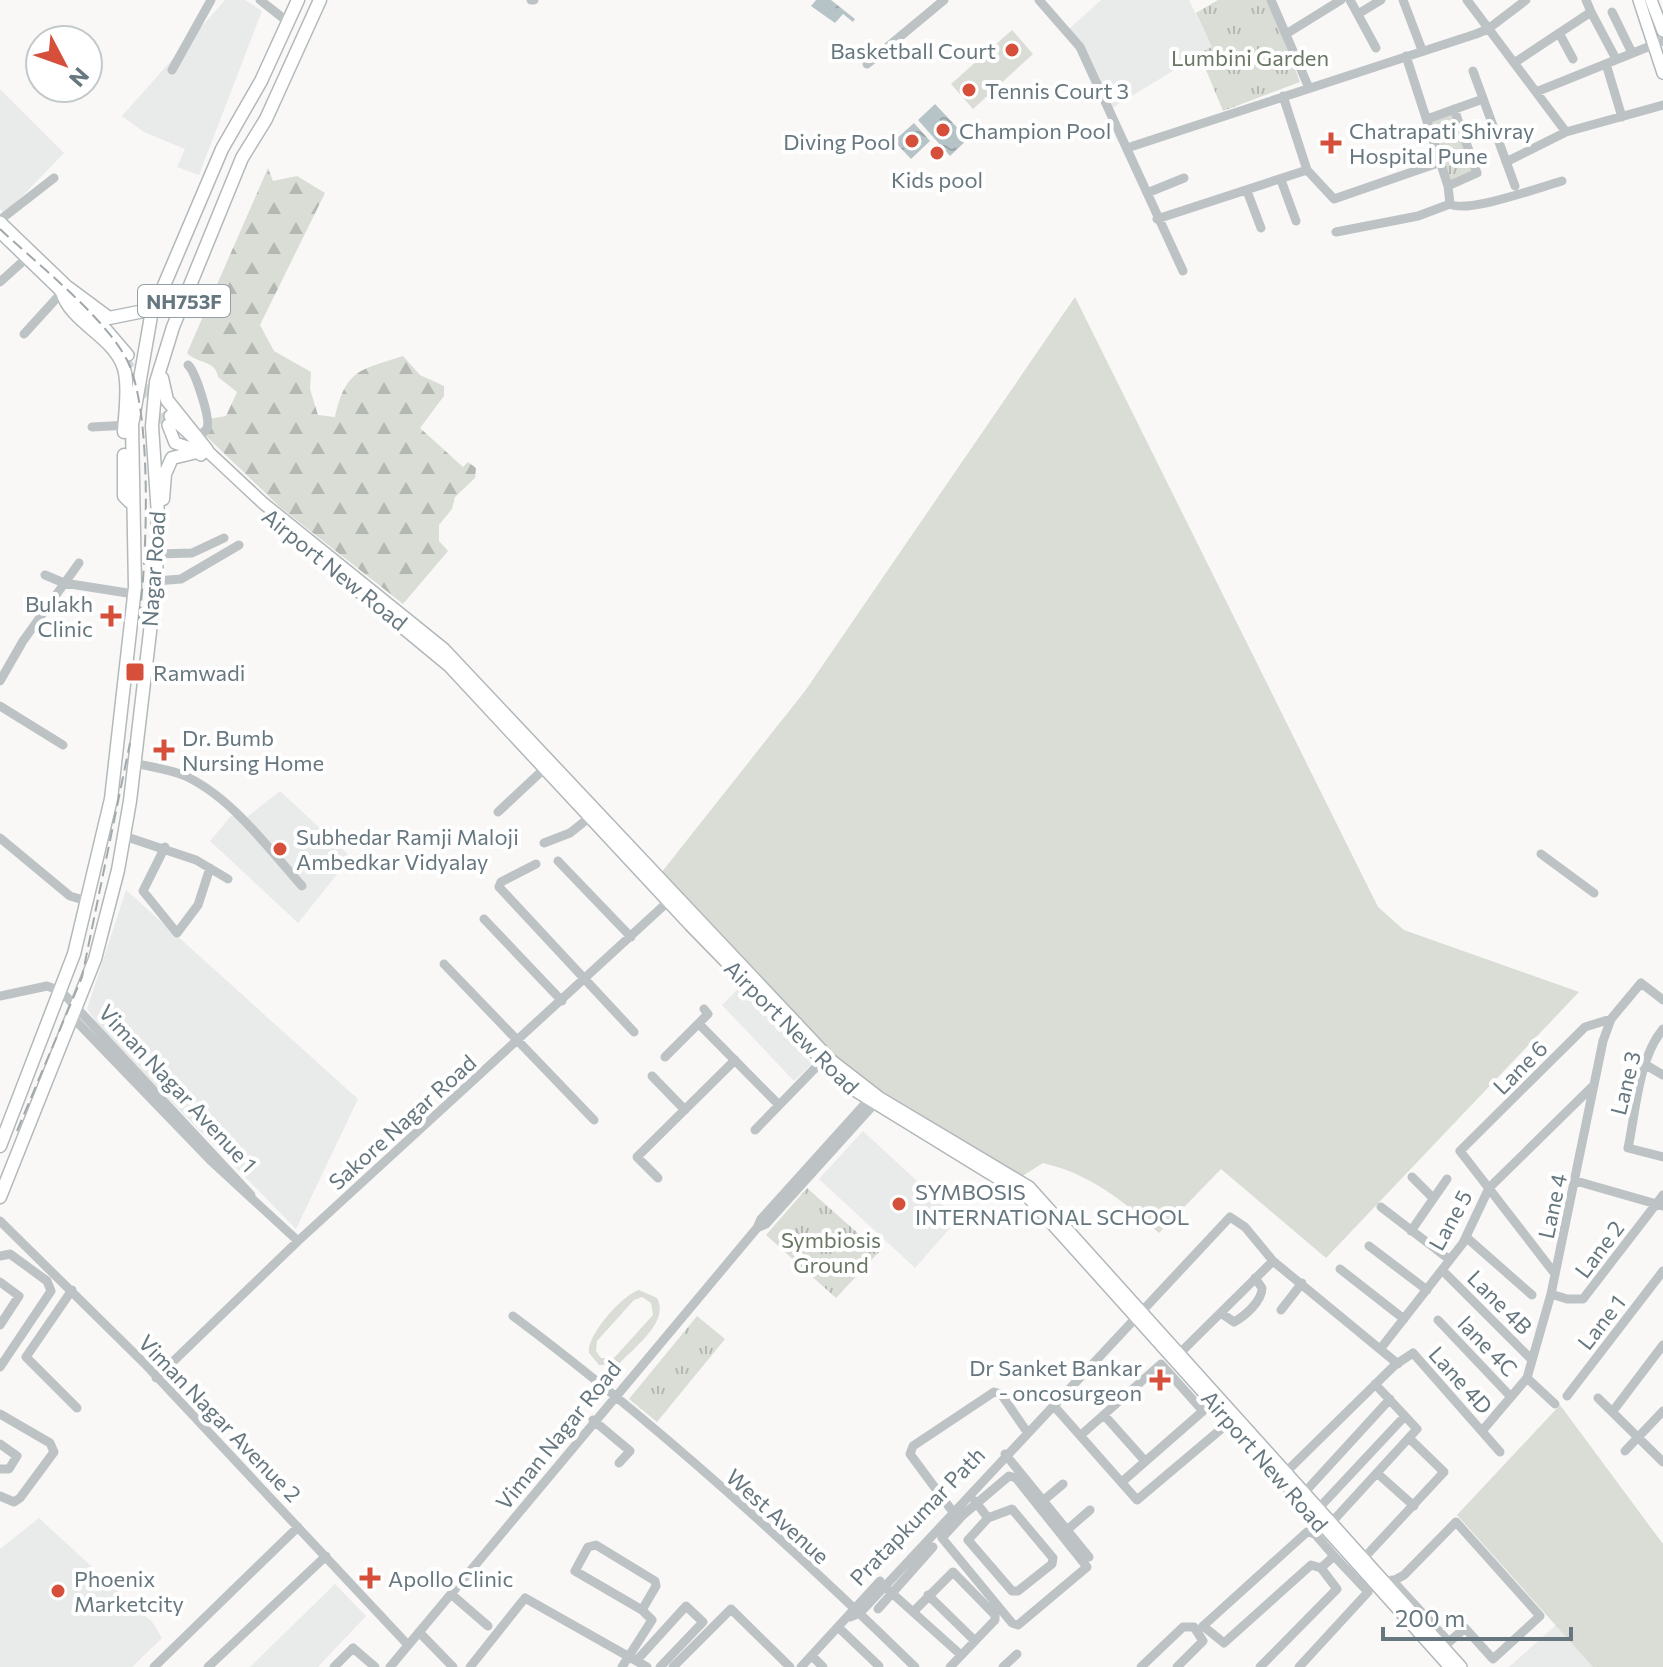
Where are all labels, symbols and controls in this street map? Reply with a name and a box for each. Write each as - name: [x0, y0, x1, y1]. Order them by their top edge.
- north arrow: [24, 24, 104, 104]
- place label: Basketball Court: [830, 37, 996, 64]
- marker: Basketball Court: [1003, 41, 1021, 59]
- park label: Lumbini Garden: [1171, 44, 1329, 71]
- text: N: [64, 62, 95, 93]
- place label: Tennis Court 3: [985, 77, 1129, 104]
- marker: Tennis Court 3: [960, 81, 978, 99]
- place label: Champion Pool: [959, 117, 1111, 144]
- place label: Chatrapati Shivray Hospital Pune: [1349, 117, 1534, 169]
- marker: Champion Pool: [934, 121, 952, 139]
- place label: Diving Pool: [783, 128, 896, 155]
- marker: Diving Pool: [903, 132, 921, 150]
- marker: Chatrapati Shivray Hospital Pune: [1320, 132, 1342, 154]
- marker: Kids pool: [928, 144, 946, 162]
- place label: Kids pool: [891, 166, 983, 193]
- road number: NH753F: [138, 285, 230, 317]
- street label: Airport New Road: [257, 502, 413, 636]
- street label: Nagar Road: [135, 510, 171, 628]
- place label: Bulakh Clinic: [25, 590, 93, 642]
- marker: Bulakh Clinic: [100, 605, 122, 627]
- place label: Ramwadi: [153, 659, 245, 686]
- marker: Ramwadi: [124, 661, 146, 683]
- place label: Dr. Bumb Nursing Home: [182, 724, 324, 776]
- marker: Dr. Bumb Nursing Home: [153, 739, 175, 761]
- place label: Subhedar Ramji Maloji Ambedkar Vidyalay: [296, 823, 519, 875]
- marker: Subhedar Ramji Maloji Ambedkar Vidyalay: [271, 840, 289, 858]
- street label: Airport New Road: [719, 954, 865, 1100]
- street label: Viman Nagar Avenue 1: [93, 998, 263, 1178]
- street label: Lane 6: [1487, 1034, 1553, 1100]
- street label: Lane 3: [1604, 1048, 1646, 1118]
- street label: Sakore Nagar Road: [323, 1049, 481, 1195]
- street label: Lane 4: [1532, 1171, 1572, 1241]
- place label: SYMBOSIS INTERNATIONAL SCHOOL: [915, 1178, 1189, 1230]
- street label: Lane 5: [1422, 1185, 1478, 1255]
- marker: SYMBOSIS INTERNATIONAL SCHOOL: [890, 1195, 908, 1213]
- street label: Lane 2: [1569, 1215, 1629, 1283]
- park label: Symbiosis Ground: [781, 1226, 881, 1278]
- street label: Lane 4B: [1462, 1264, 1538, 1340]
- street label: Lane 1: [1571, 1289, 1631, 1355]
- street label: lane 4C: [1453, 1310, 1523, 1382]
- street label: Viman Nagar Avenue 2: [133, 1329, 307, 1507]
- street label: Lane 4D: [1424, 1341, 1498, 1419]
- place label: Dr Sanket Bankar - oncosurgeon: [969, 1354, 1142, 1406]
- street label: Viman Nagar Road: [490, 1355, 626, 1515]
- marker: Dr Sanket Bankar - oncosurgeon: [1149, 1369, 1171, 1391]
- street label: Airport New Road: [1196, 1385, 1334, 1537]
- street label: Pratapkumar Path: [844, 1441, 990, 1591]
- street label: West Avenue: [721, 1463, 835, 1569]
- place label: Phoenix Marketcity: [74, 1565, 184, 1617]
- place label: Apollo Clinic: [388, 1565, 513, 1592]
- marker: Apollo Clinic: [359, 1567, 381, 1589]
- marker: Phoenix Marketcity: [49, 1582, 67, 1600]
- scale bar: [1383, 1591, 1571, 1641]
- text: 200 m: [1395, 1603, 1465, 1632]

